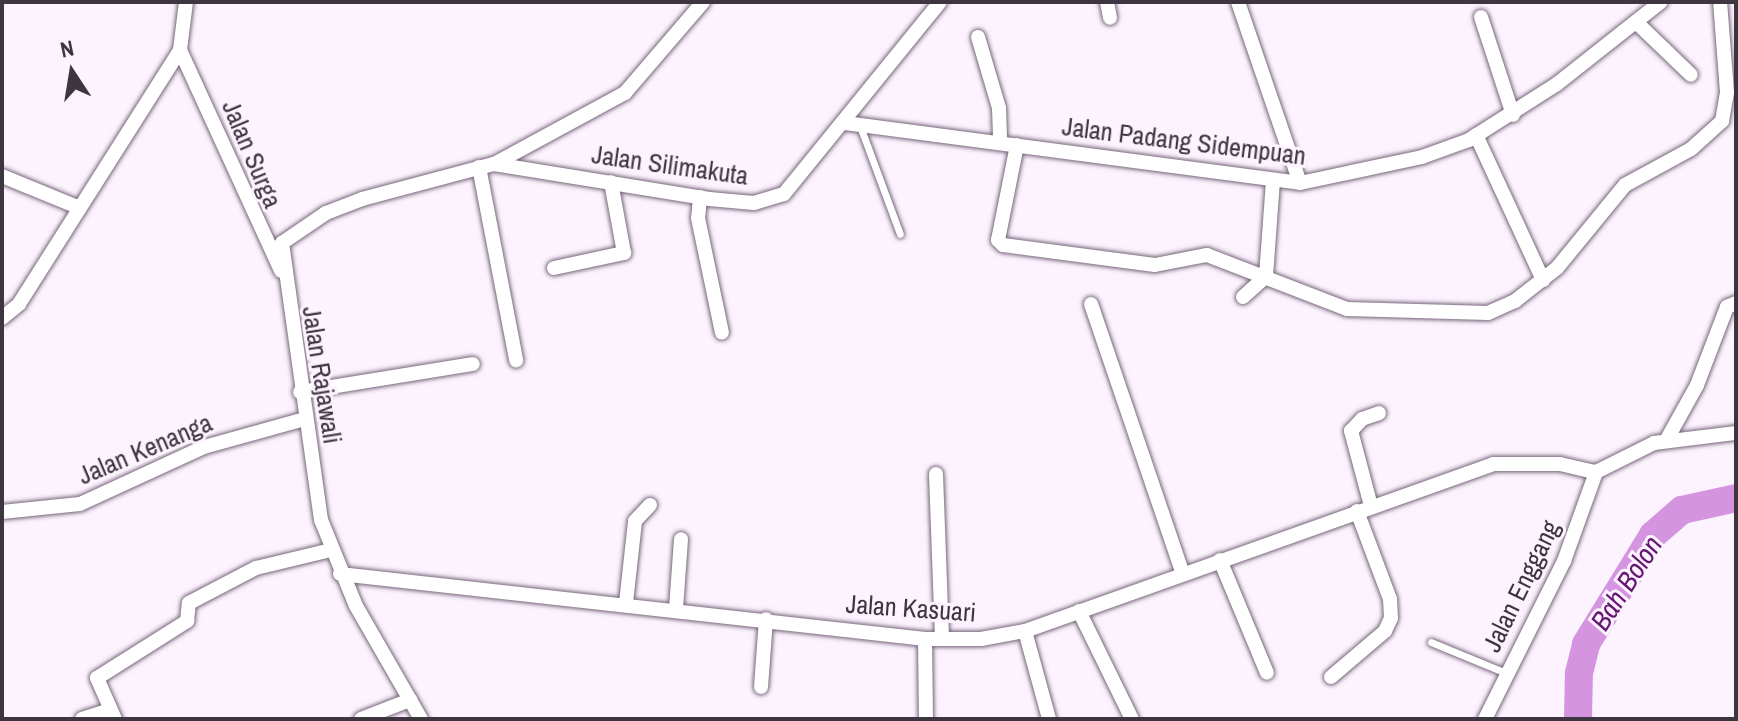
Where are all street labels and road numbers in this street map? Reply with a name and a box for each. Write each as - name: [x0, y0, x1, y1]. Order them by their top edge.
- street label: Jalan Surga: [215, 96, 289, 212]
- street label: Jalan Padang Sidempuan: [1060, 111, 1308, 171]
- street label: Jalan Silimakuta: [590, 139, 750, 191]
- street label: Jalan Rajawali: [296, 304, 348, 446]
- street label: Jalan Kenanga: [73, 407, 217, 491]
- street label: Jalan Enggang: [1476, 515, 1566, 657]
- street label: Jalan Kasuari: [845, 588, 977, 628]

